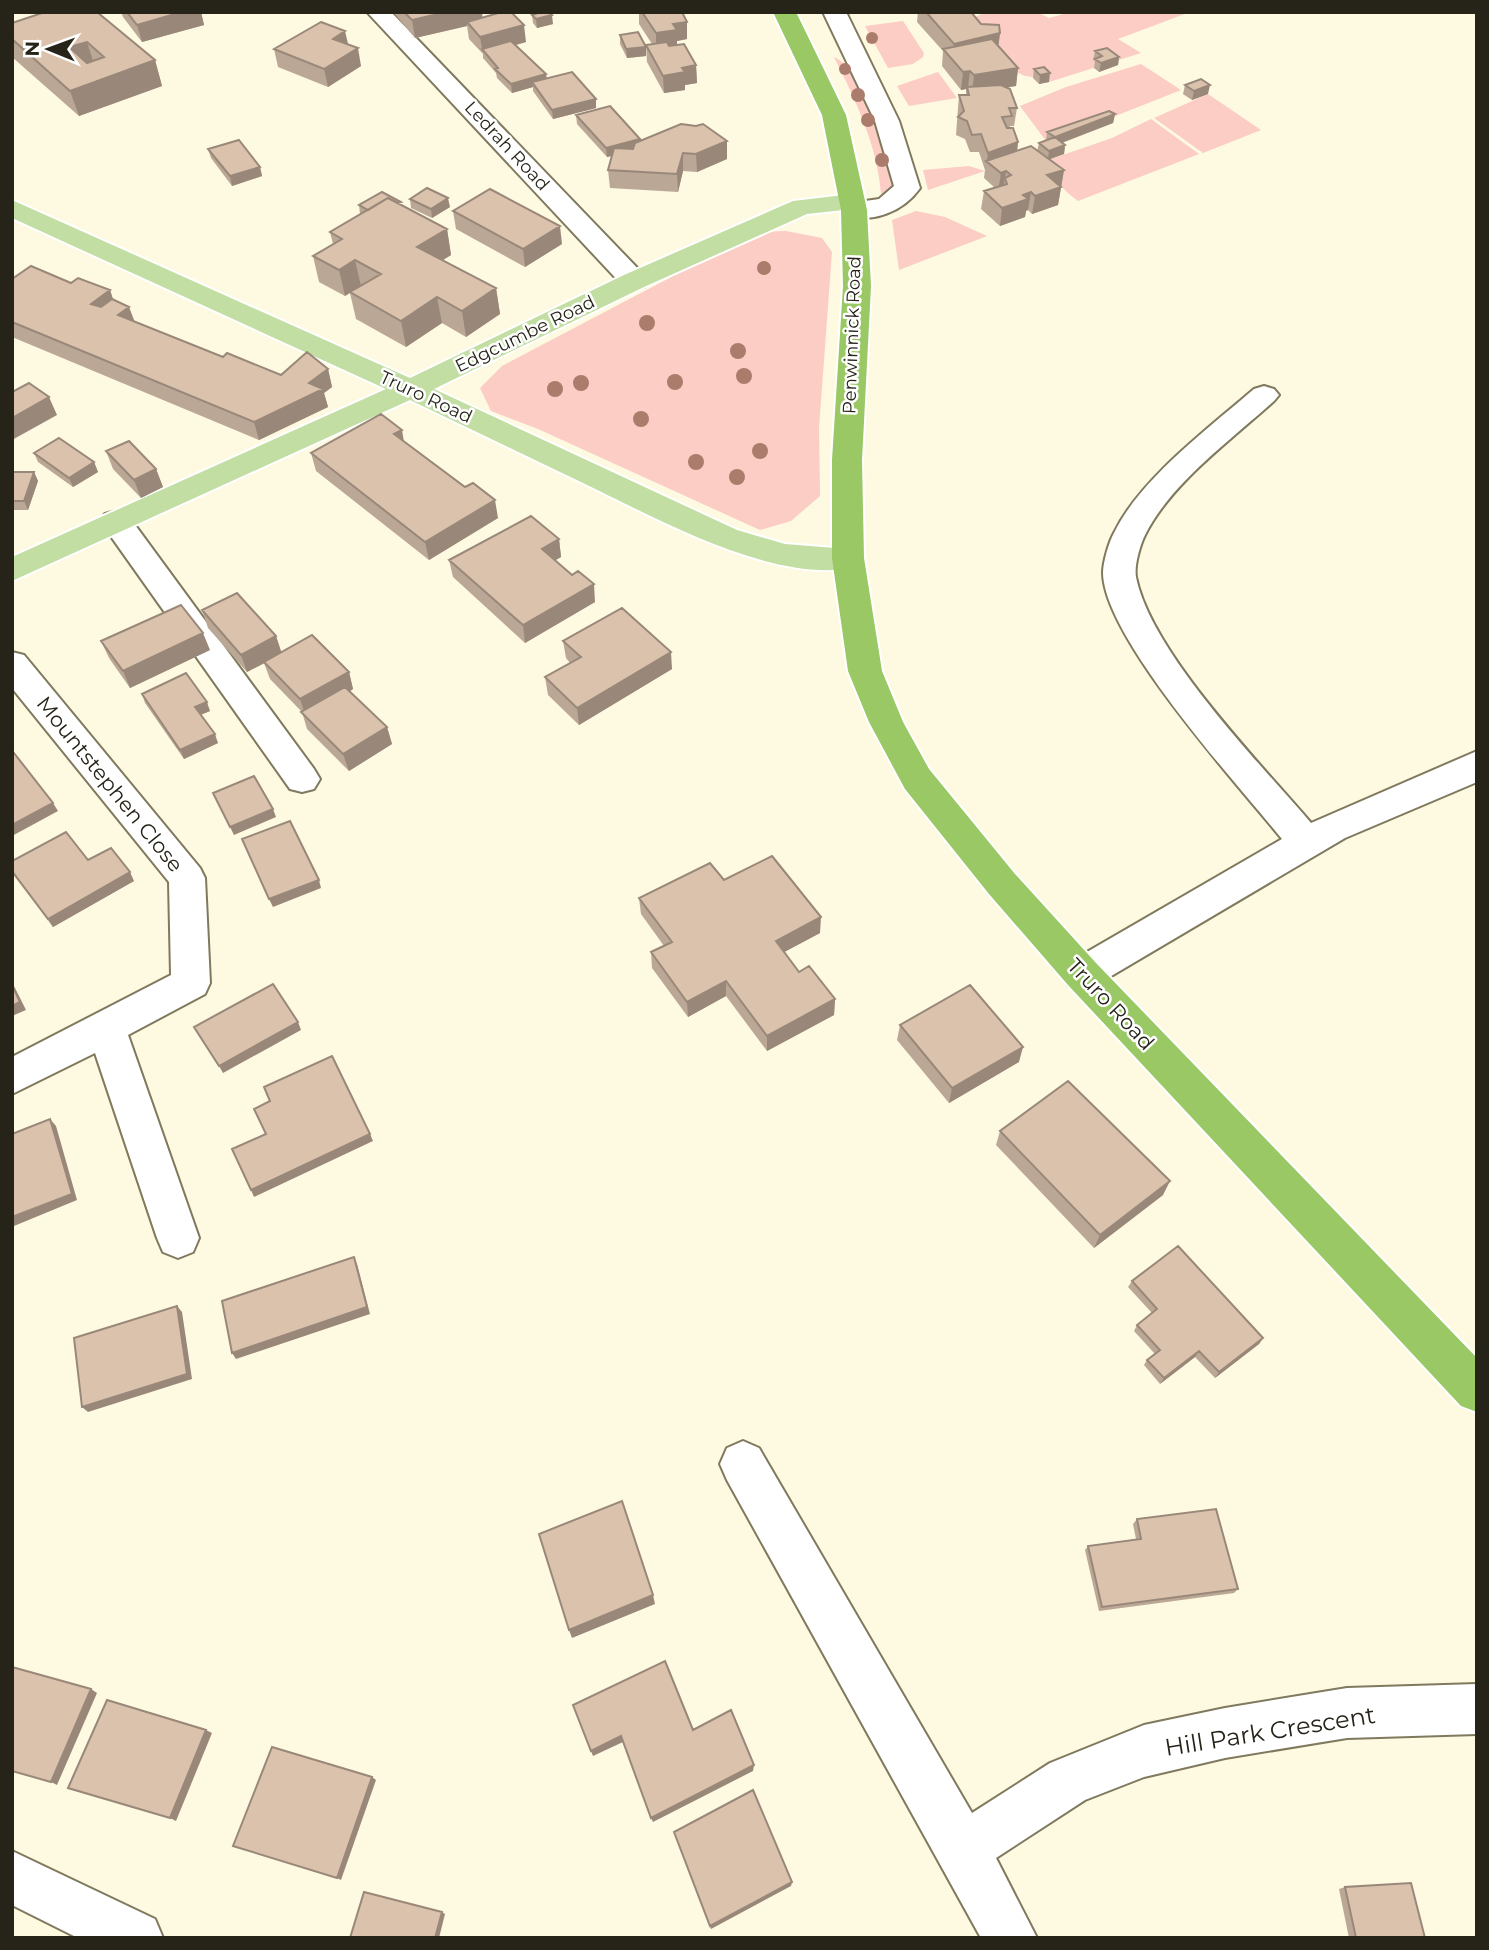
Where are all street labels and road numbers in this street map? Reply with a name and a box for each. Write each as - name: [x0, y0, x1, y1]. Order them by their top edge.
- street label: Ledrah Road: [460, 97, 554, 195]
- street label: Penwinnick Road: [838, 256, 866, 414]
- street label: Edgcumbe Road: [452, 291, 598, 377]
- street label: Truro Road: [376, 366, 476, 428]
- street label: Mountstephen Close: [32, 691, 188, 877]
- street label: Truro Road: [1062, 953, 1160, 1055]
- street label: Hill Park Crescent: [1163, 1700, 1377, 1762]

